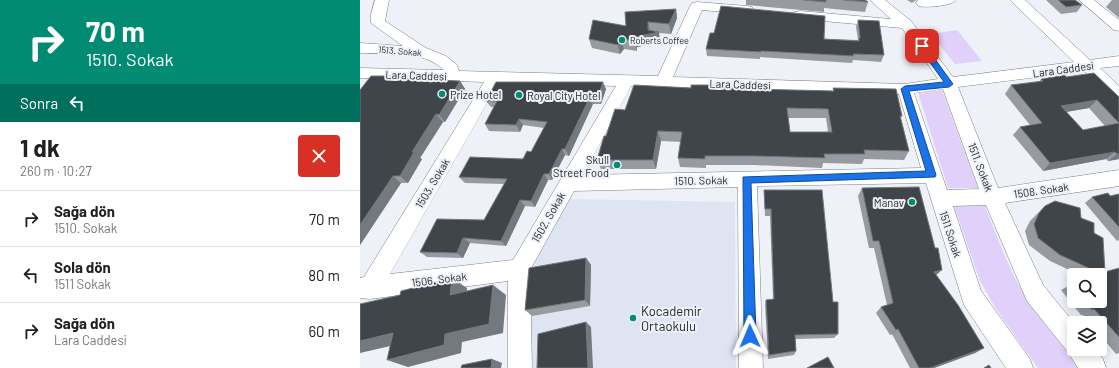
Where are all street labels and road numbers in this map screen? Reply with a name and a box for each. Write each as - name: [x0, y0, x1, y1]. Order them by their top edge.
- street label: 1513. Sokak: [378, 44, 423, 58]
- street label: Lara Caddesi: [1032, 58, 1094, 80]
- street label: Lara Caddesi: [385, 67, 447, 83]
- street label: Lara Caddesi: [709, 76, 771, 92]
- street label: 1511. Sokak: [966, 141, 996, 194]
- street label: 1503. Sokak: [412, 155, 452, 210]
- street label: 1510. Sokak: [674, 173, 728, 187]
- street label: 1508. Sokak: [1013, 180, 1070, 200]
- street label: 1502. Sokak: [528, 189, 568, 244]
- street label: 1511 Sokak: [937, 209, 965, 259]
- street label: 1506. Sokak: [411, 269, 468, 289]

